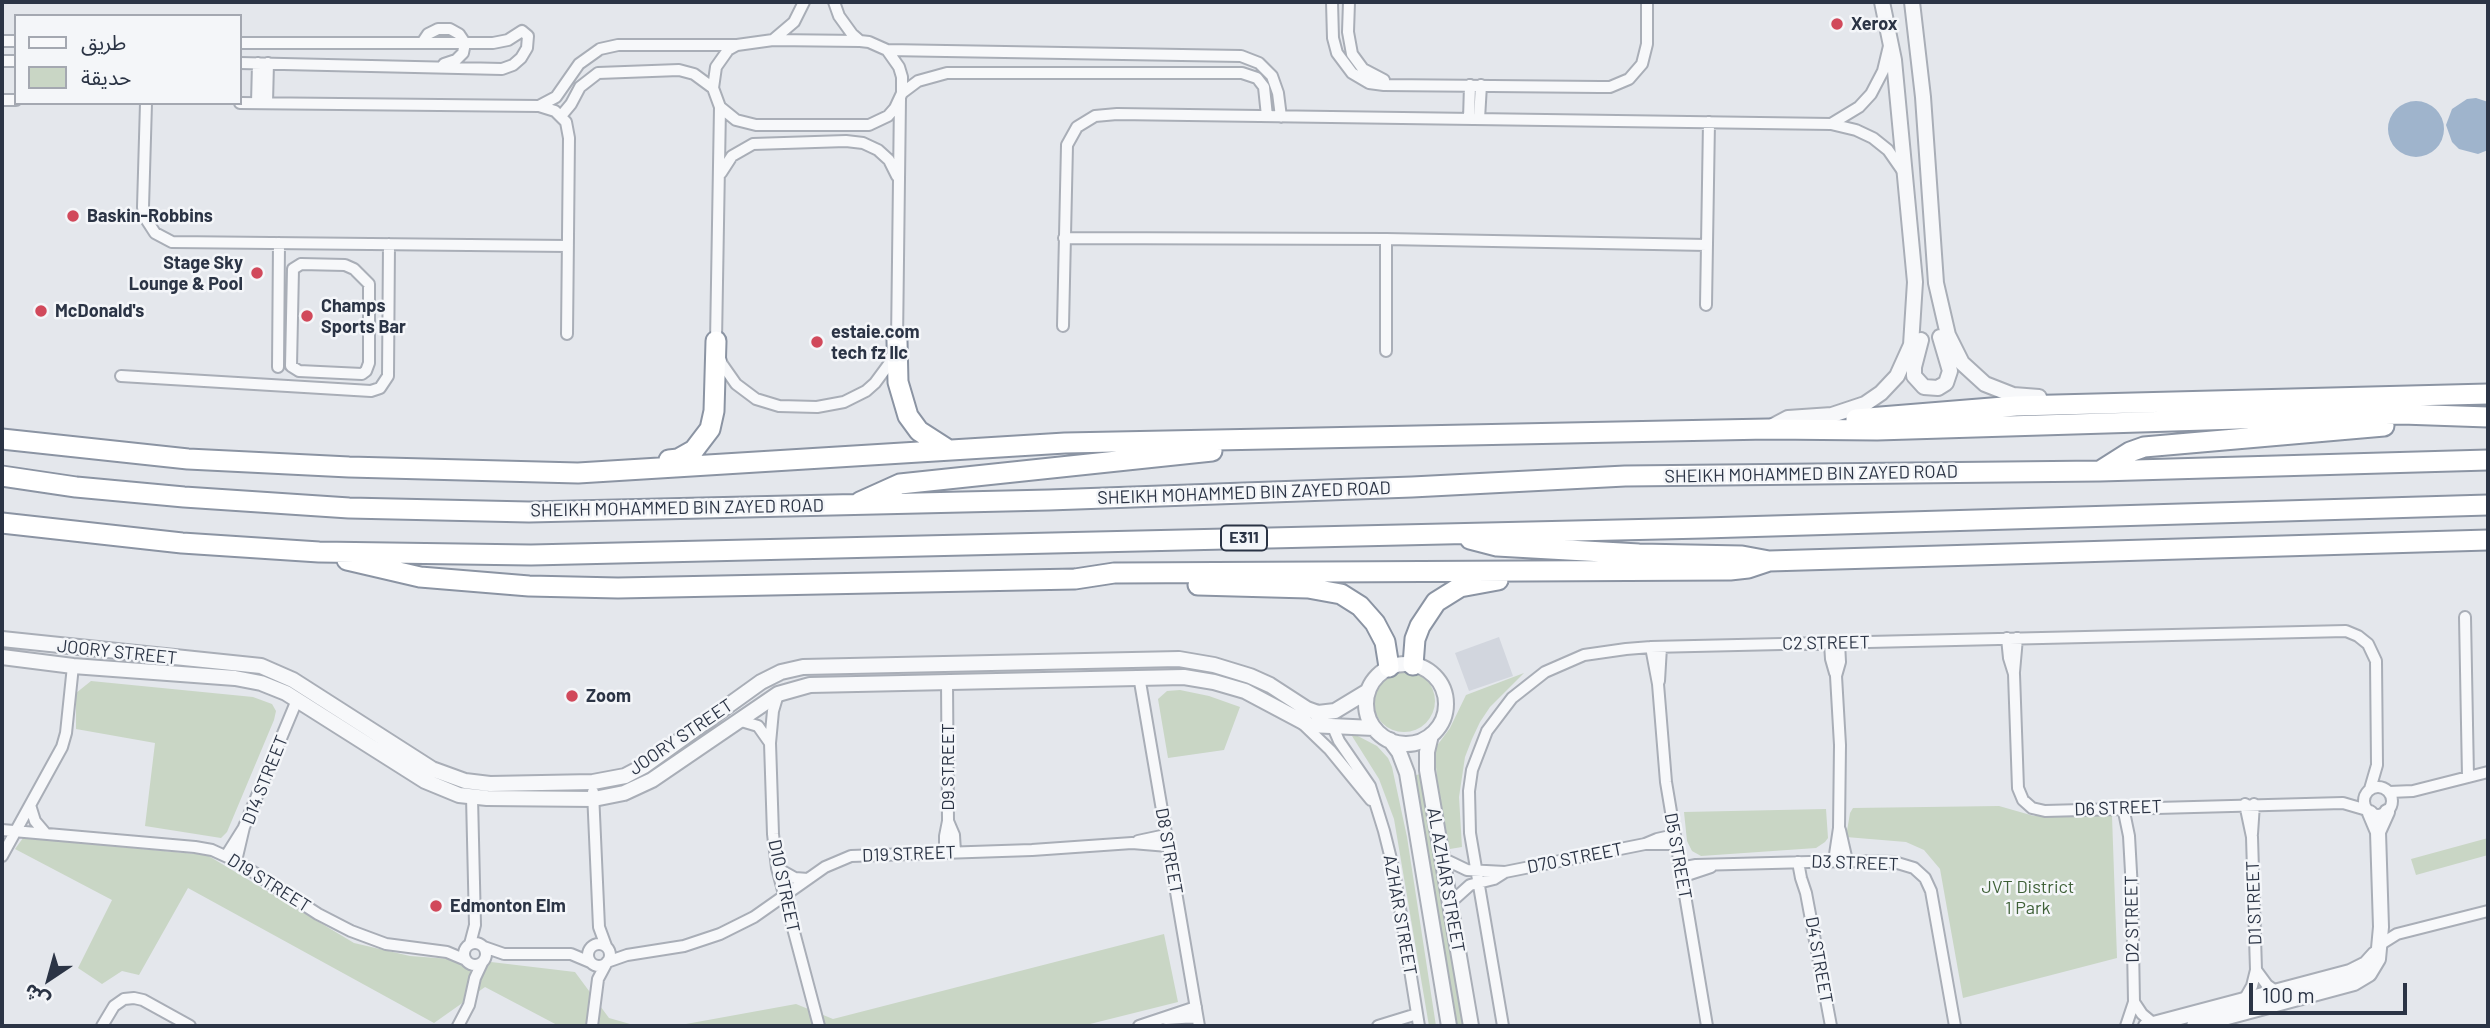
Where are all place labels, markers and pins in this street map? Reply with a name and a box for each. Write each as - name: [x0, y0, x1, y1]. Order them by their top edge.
- place label: Xerox: [1851, 13, 1897, 35]
- marker: Xerox: [1829, 16, 1845, 32]
- place label: Baskin-Robbins: [87, 205, 213, 227]
- marker: Baskin-Robbins: [65, 208, 81, 224]
- place label: Stage Sky Lounge & Pool: [129, 252, 243, 294]
- marker: Stage Sky Lounge & Pool: [249, 265, 265, 281]
- place label: Champs Sports Bar: [321, 295, 406, 338]
- place label: McDonald's: [55, 300, 144, 322]
- marker: McDonald's: [33, 303, 49, 319]
- marker: Champs Sports Bar: [299, 308, 315, 324]
- place label: estaie.com tech fz llc: [831, 321, 919, 364]
- marker: estaie.com tech fz llc: [809, 334, 825, 350]
- place label: Zoom: [586, 685, 631, 707]
- marker: Zoom: [564, 688, 580, 704]
- place label: Edmonton Elm: [450, 895, 566, 917]
- marker: Edmonton Elm: [428, 898, 444, 914]

